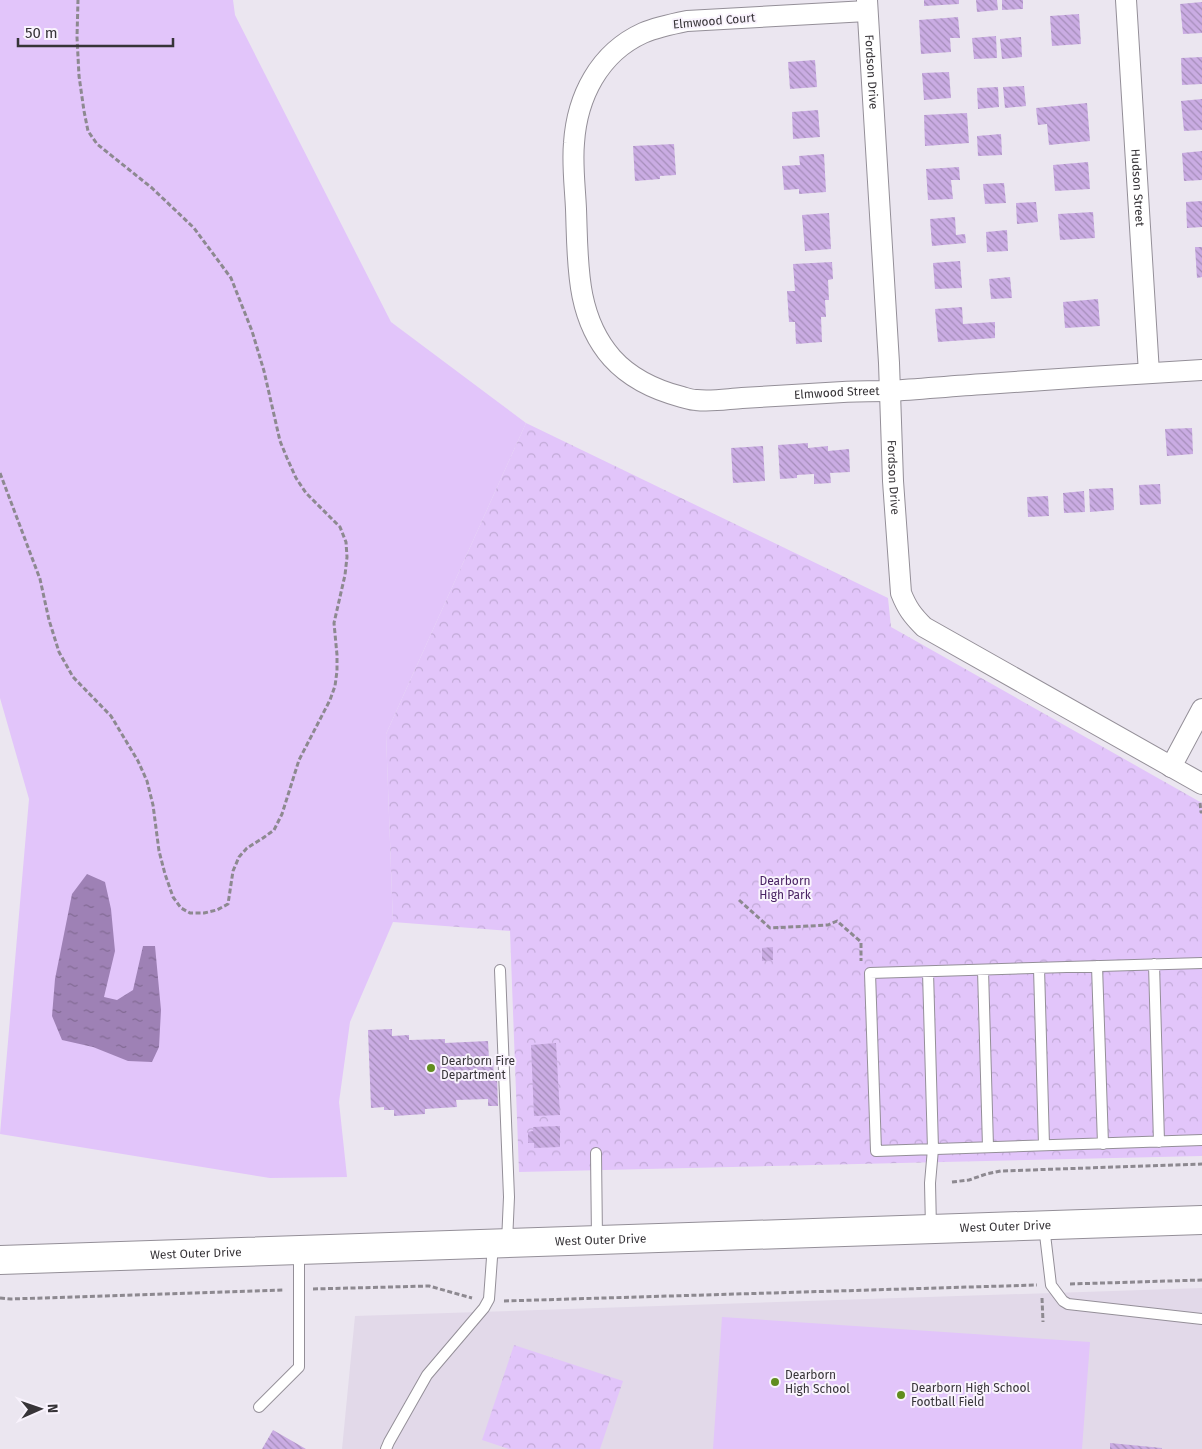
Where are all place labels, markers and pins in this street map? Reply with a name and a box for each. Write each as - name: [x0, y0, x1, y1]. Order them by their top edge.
- place label: Dearborn Fire Department: [441, 1054, 515, 1082]
- marker: Dearborn Fire Department: [425, 1062, 437, 1074]
- place label: Dearborn High School: [785, 1368, 850, 1396]
- marker: Dearborn High School: [769, 1376, 781, 1388]
- place label: Dearborn High School Football Field: [911, 1381, 1031, 1409]
- marker: Dearborn High School Football Field: [895, 1389, 907, 1401]

